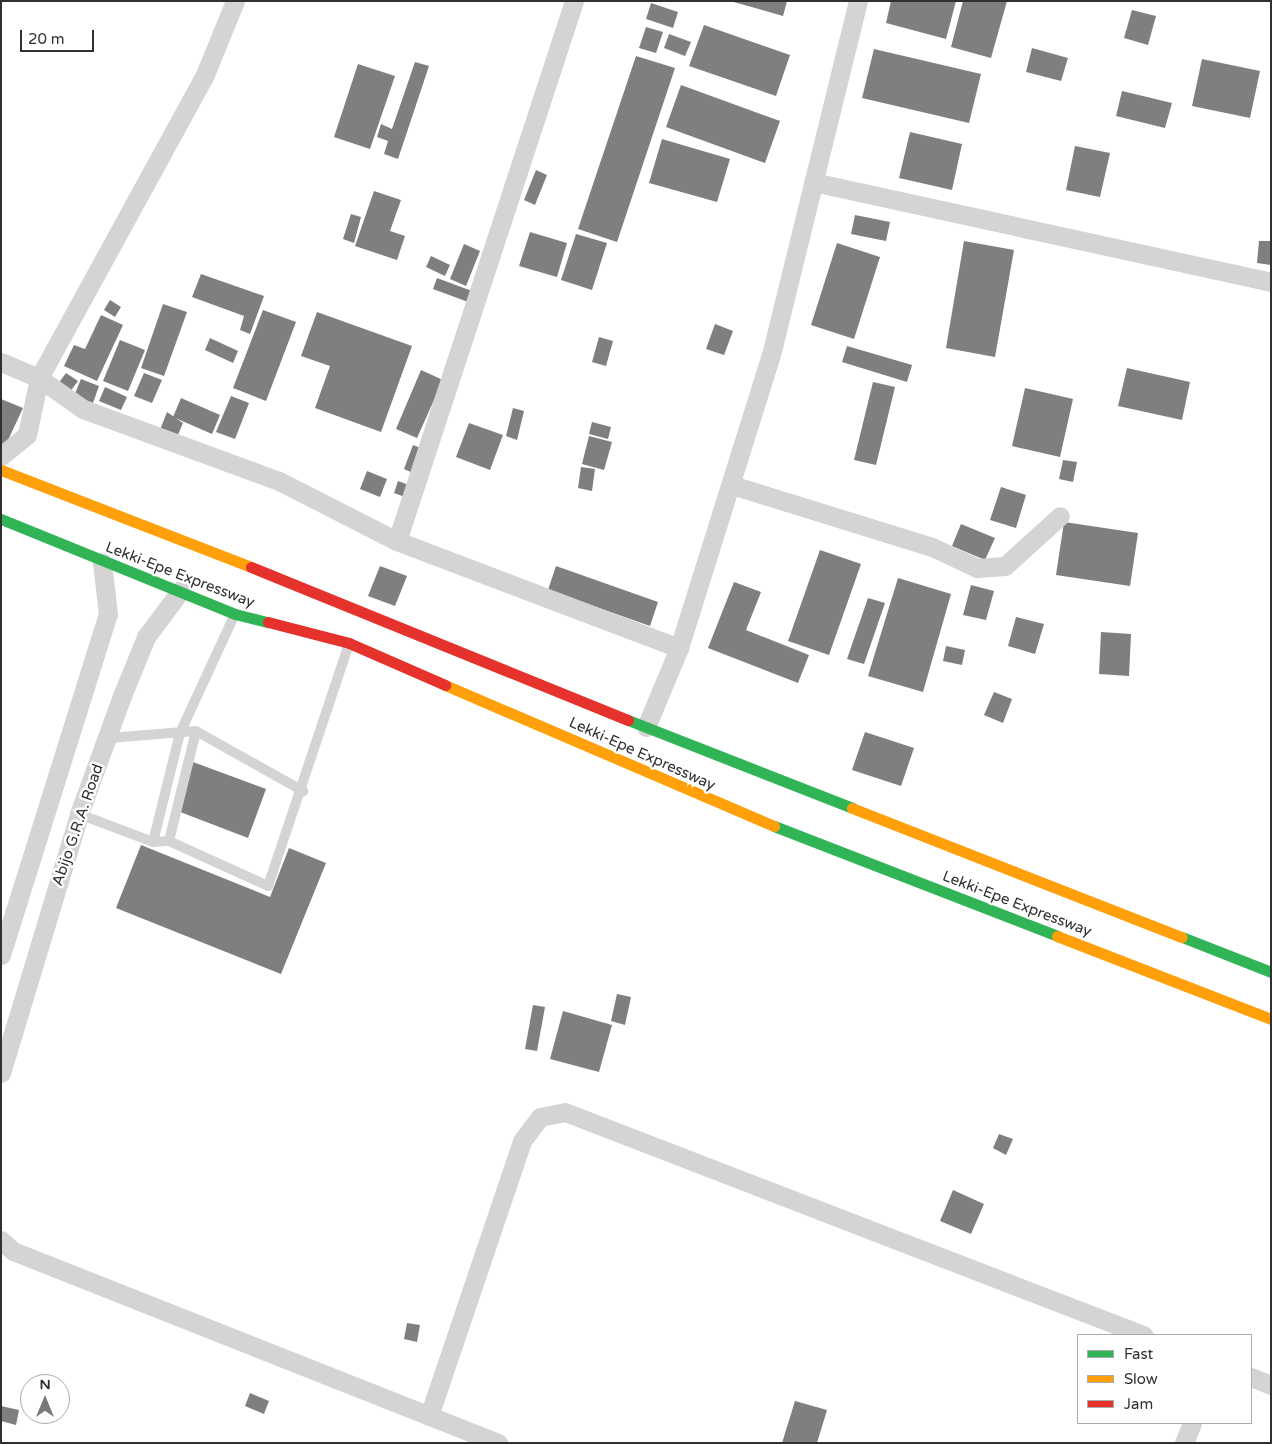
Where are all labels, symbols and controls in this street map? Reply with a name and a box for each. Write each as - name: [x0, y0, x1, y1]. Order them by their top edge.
- scale bar: [22, 20, 96, 52]
- text: 20 m: [28, 30, 65, 48]
- street label: Lekki-Epe Expressway: [103, 538, 257, 612]
- street label: Lekki-Epe Expressway: [566, 714, 718, 794]
- street label: Abijo G.R.A. Road: [49, 762, 107, 888]
- street label: Lekki-Epe Expressway: [940, 867, 1094, 941]
- legend: [1077, 1334, 1252, 1424]
- text: Fast: [1124, 1345, 1153, 1363]
- text: Slow: [1124, 1370, 1158, 1388]
- north arrow: [20, 1374, 70, 1424]
- text: N: [39, 1376, 51, 1393]
- text: Jam: [1124, 1395, 1153, 1413]

